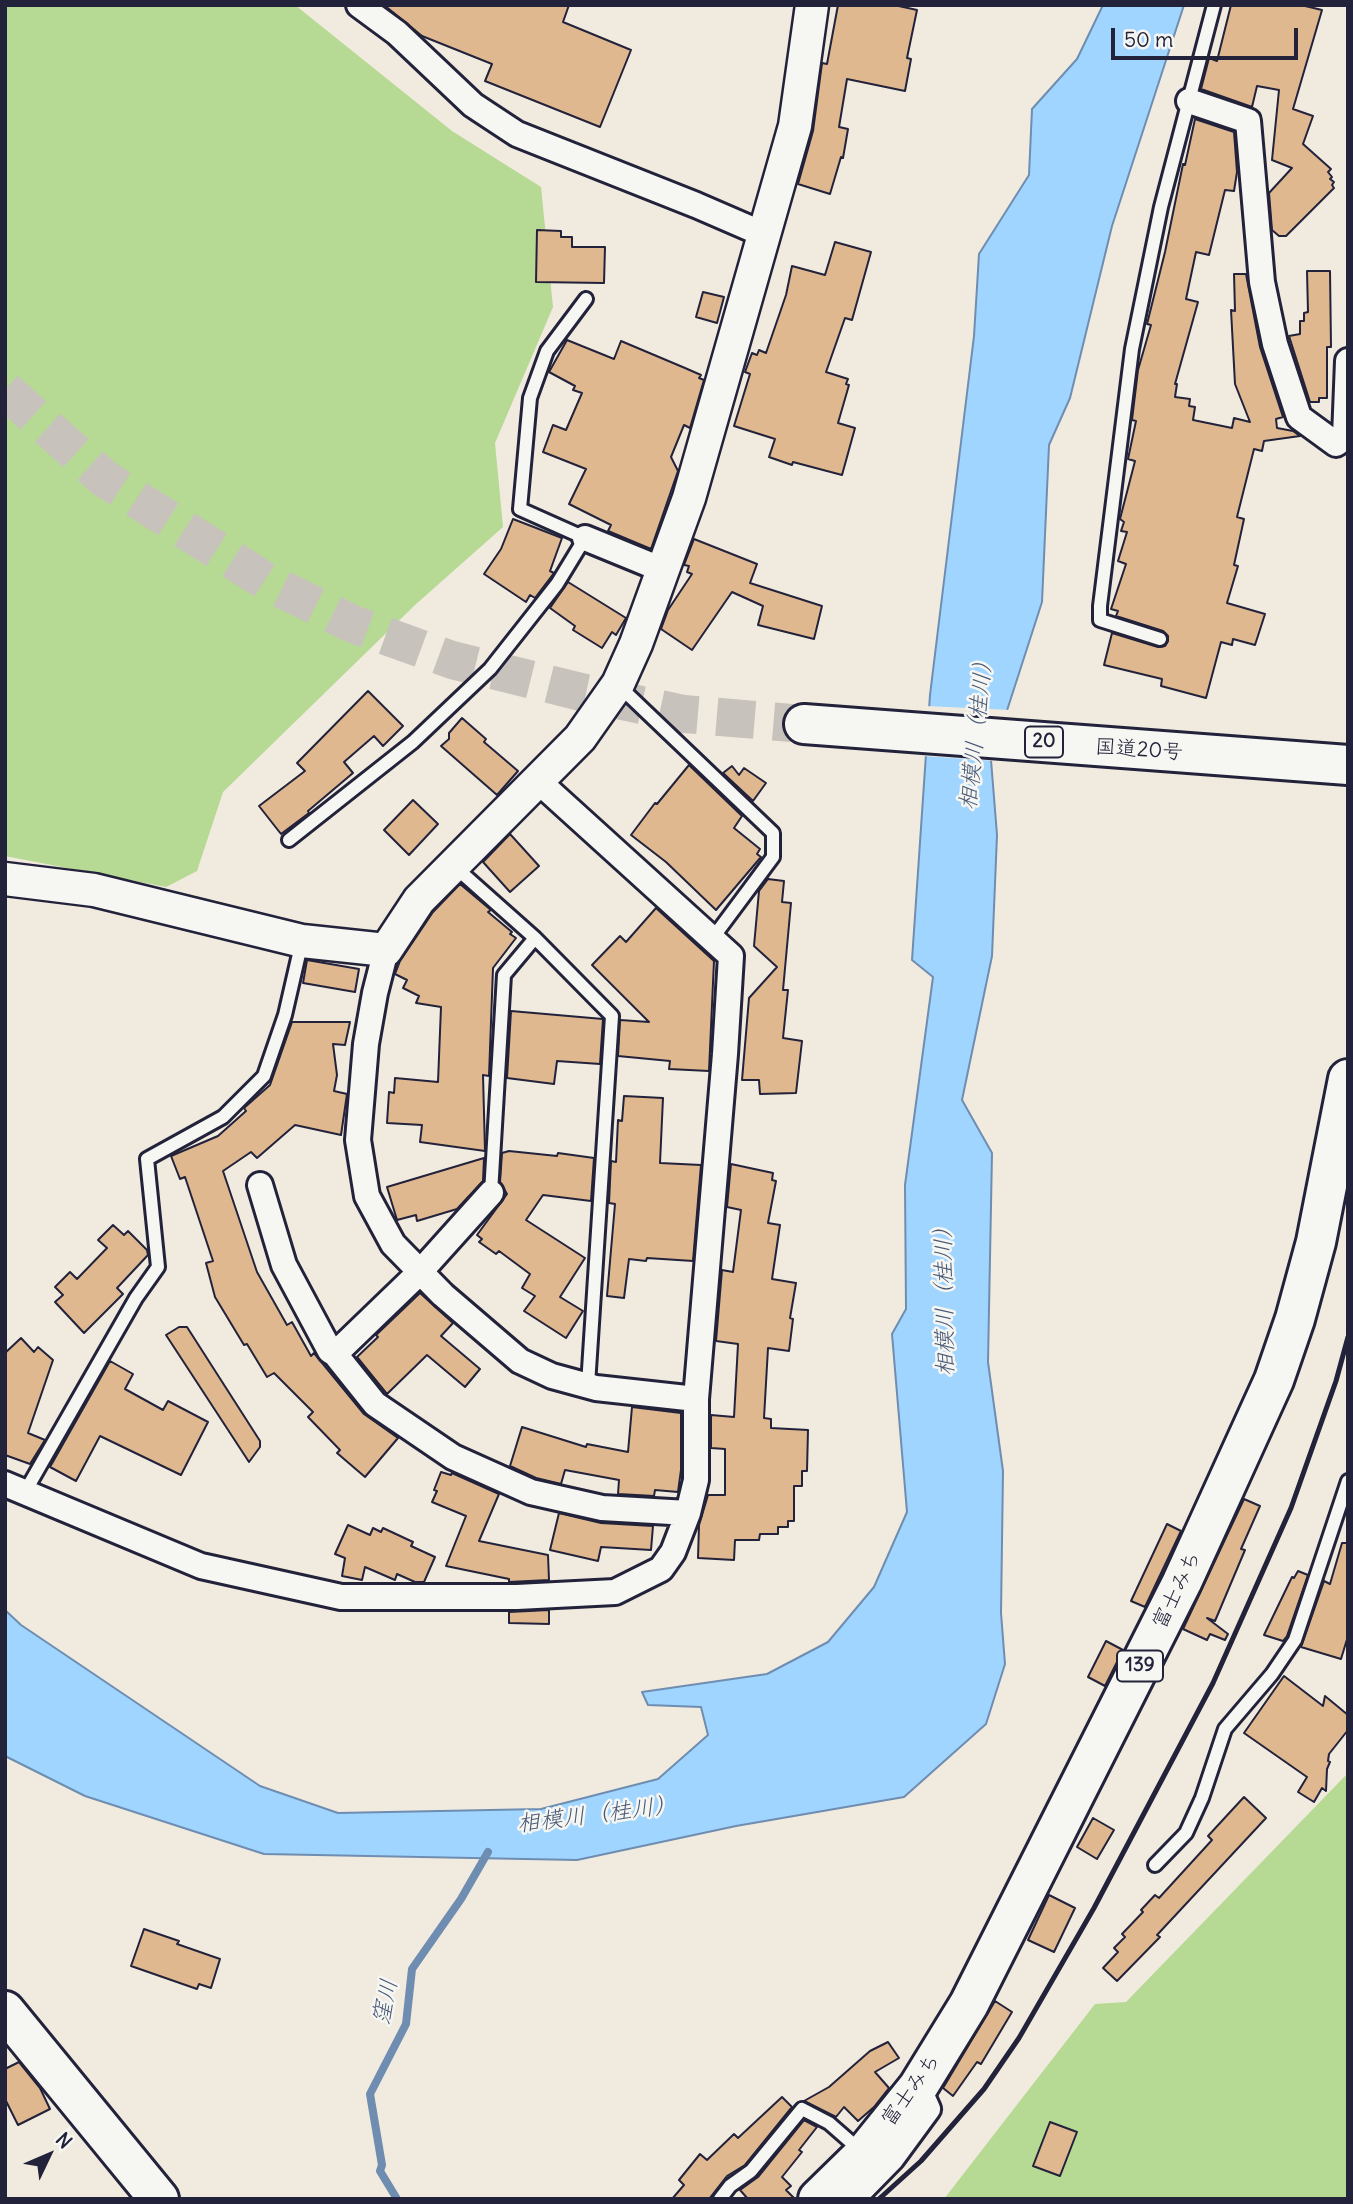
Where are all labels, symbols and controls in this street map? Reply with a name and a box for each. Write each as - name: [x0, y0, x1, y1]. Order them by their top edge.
- scale bar: [1115, 14, 1302, 58]
- text: 50 m: [1124, 26, 1173, 53]
- water label: 相模川（桂川）: [955, 648, 999, 812]
- road number: 20: [1025, 726, 1063, 758]
- street label: 国道20号: [1094, 734, 1184, 766]
- water label: 相模川（桂川）: [930, 1215, 960, 1377]
- street label: 富士みち: [1147, 1547, 1207, 1633]
- road number: 139: [1117, 1650, 1163, 1682]
- water label: 相模川（桂川）: [515, 1791, 679, 1839]
- water label: 窪川: [368, 1977, 404, 2027]
- street label: 富士みち: [876, 2049, 946, 2131]
- north arrow: [14, 2120, 84, 2190]
- text: N: [51, 2127, 77, 2153]

